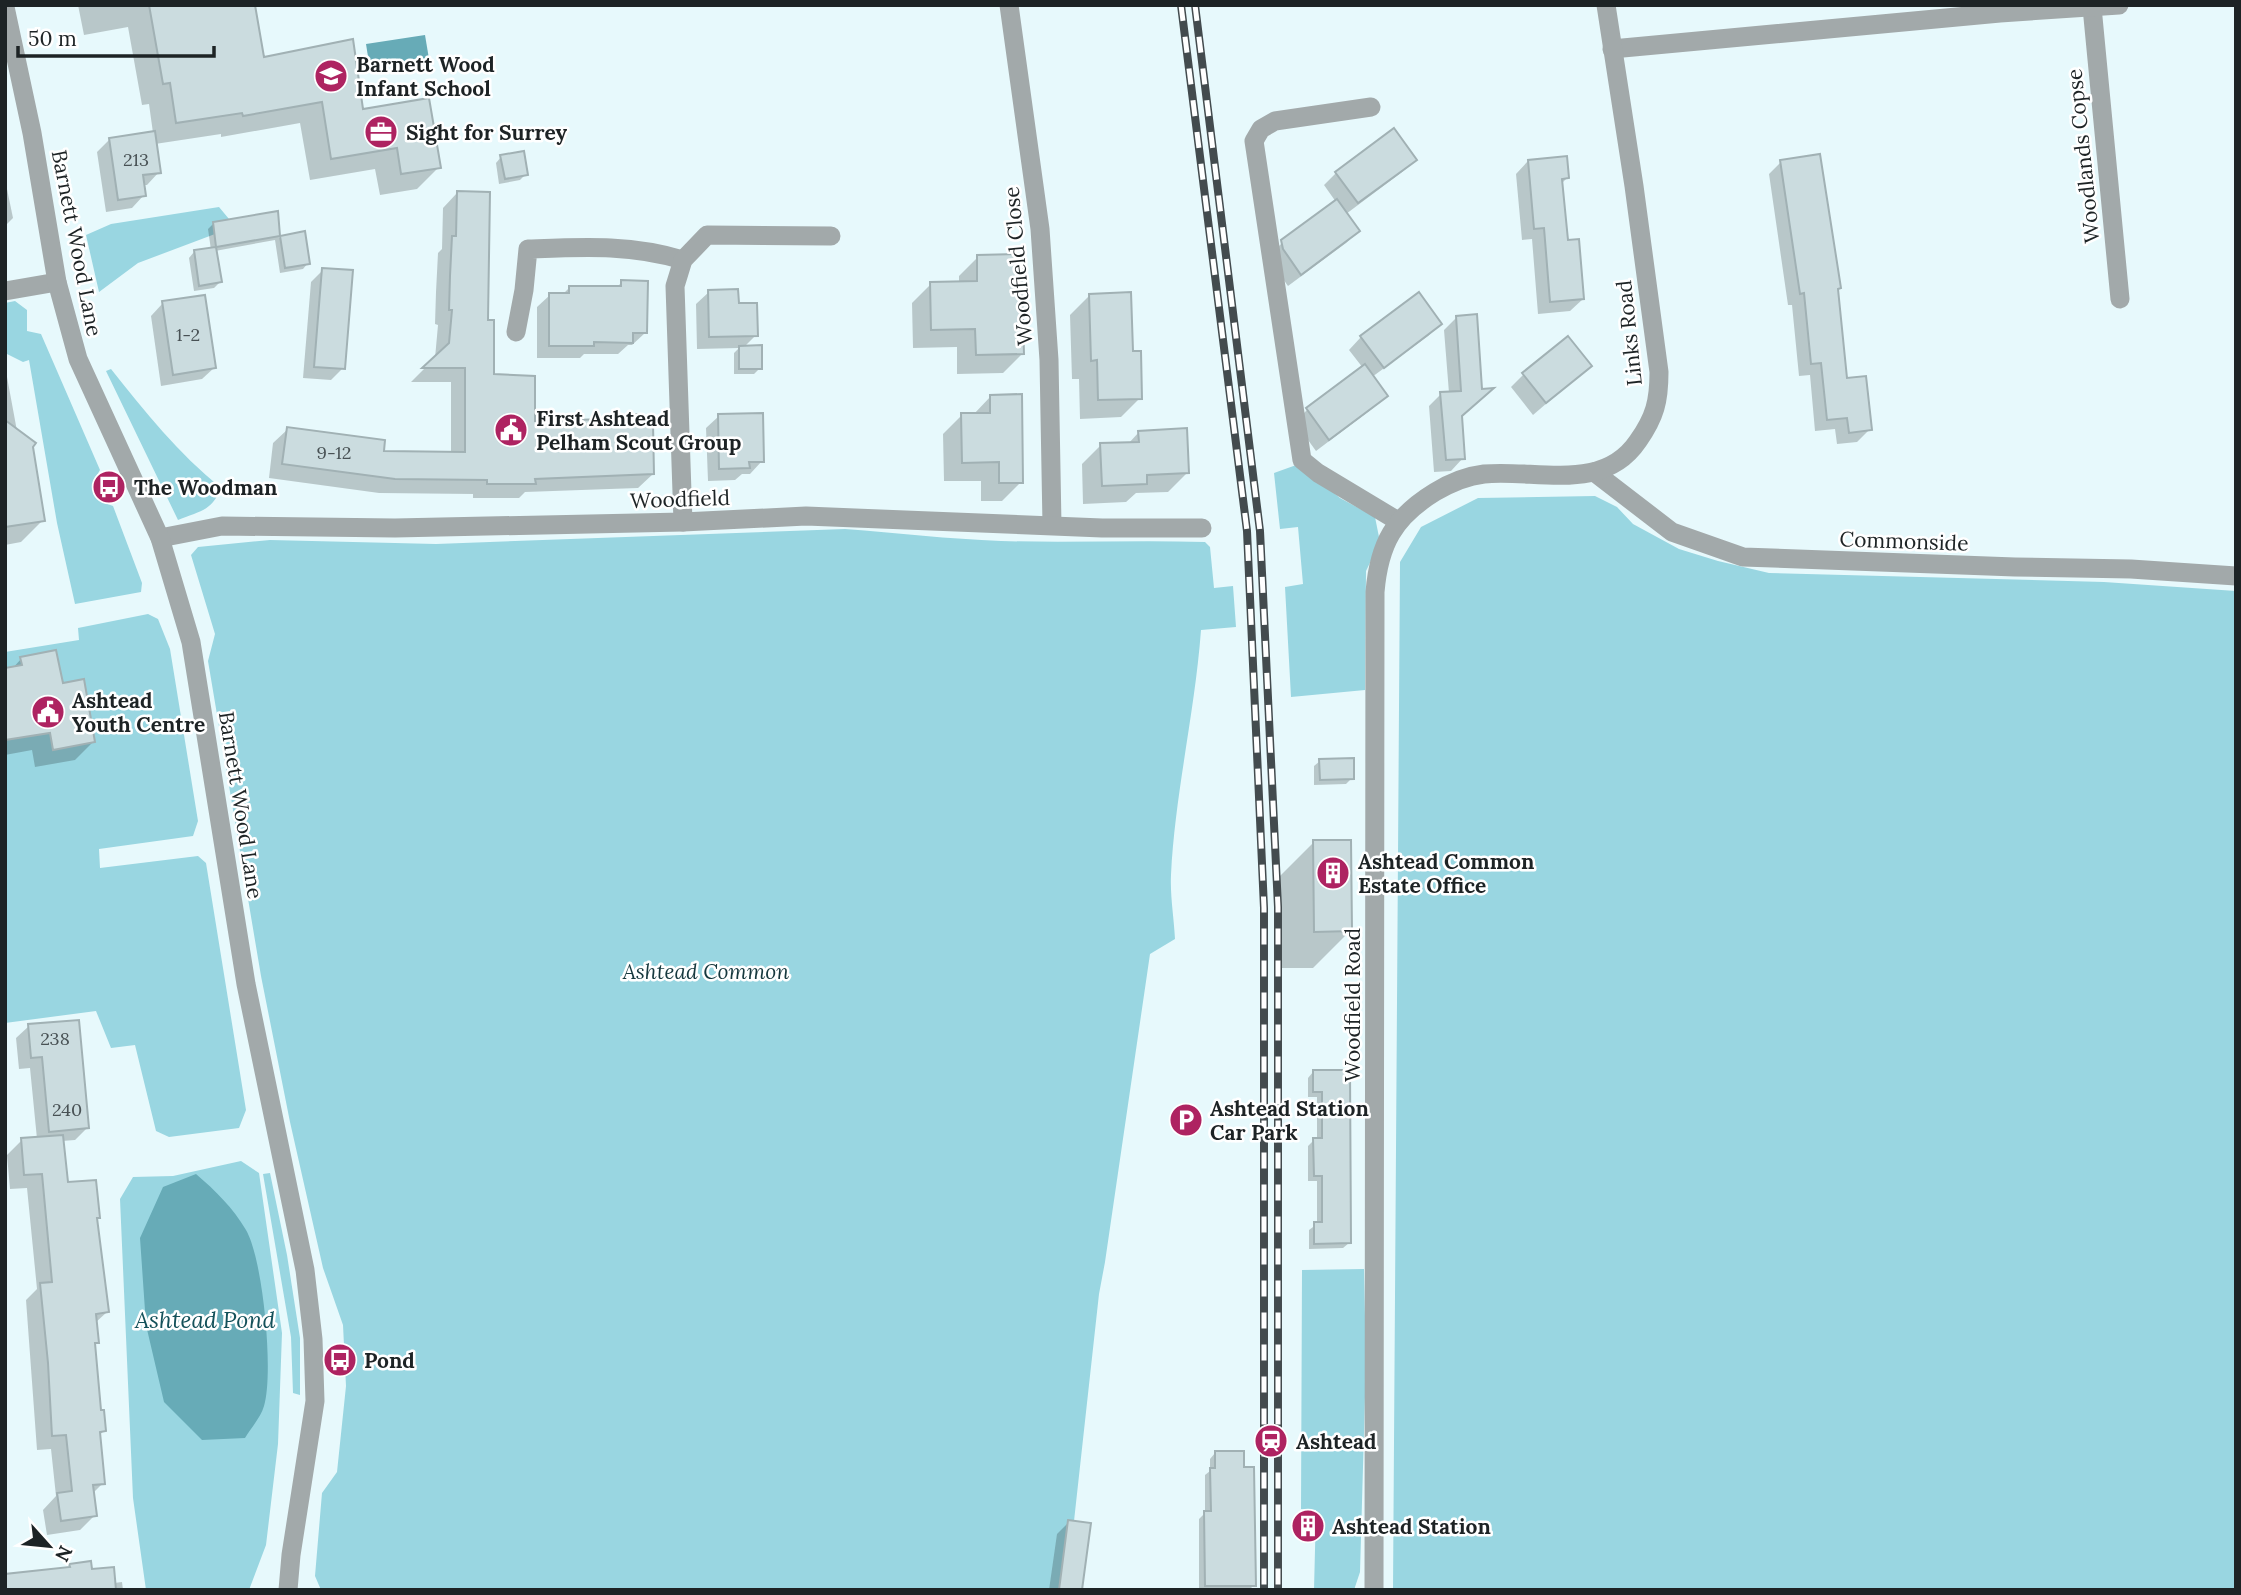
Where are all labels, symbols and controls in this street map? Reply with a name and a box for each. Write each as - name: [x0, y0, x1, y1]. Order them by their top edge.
- scale bar: [18, 14, 214, 58]
- text: 50 m: [28, 25, 77, 52]
- place label: Barnett Wood Infant School: [356, 51, 495, 102]
- school or university icon: Barnett Wood Infant School: [312, 57, 350, 95]
- street label: Woodlands Copse: [2060, 68, 2106, 244]
- office icon: Sight for Surrey: [362, 113, 400, 151]
- place label: Sight for Surrey: [406, 119, 568, 146]
- street label: Barnett Wood Lane: [46, 148, 108, 338]
- house number: 213: [123, 148, 149, 171]
- street label: Woodfield Close: [998, 186, 1038, 346]
- street label: Links Road: [1610, 279, 1648, 387]
- house number: 1-2: [176, 323, 200, 346]
- place label: First Ashtead Pelham Scout Group: [536, 405, 741, 456]
- public building icon: First Ashtead Pelham Scout Group: [492, 411, 530, 449]
- house number: 9-12: [317, 441, 351, 464]
- bus stop icon: The Woodman: [90, 468, 128, 506]
- place label: The Woodman: [134, 474, 277, 501]
- street label: Woodfield: [630, 484, 730, 514]
- street label: Commonside: [1839, 525, 1969, 557]
- place label: Ashtead Youth Centre: [72, 687, 205, 738]
- public building icon: Ashtead Youth Centre: [29, 693, 67, 731]
- street label: Barnett Wood Lane: [213, 709, 269, 901]
- place label: Ashtead Common Estate Office: [1358, 848, 1534, 899]
- building icon: Ashtead Common Estate Office: [1314, 854, 1352, 892]
- street label: Woodfield Road: [1339, 928, 1366, 1082]
- park label: Ashtead Common: [622, 958, 789, 985]
- house number: 238: [40, 1027, 70, 1050]
- place label: Ashtead Station Car Park: [1210, 1095, 1369, 1146]
- house number: 240: [52, 1098, 82, 1121]
- parking icon: Ashtead Station Car Park: [1167, 1101, 1205, 1139]
- water label: Ashtead Pond: [134, 1305, 275, 1334]
- bus stop icon: Pond: [321, 1341, 359, 1379]
- place label: Pond: [364, 1347, 415, 1374]
- station icon: Ashtead: [1252, 1422, 1290, 1460]
- place label: Ashtead: [1296, 1428, 1377, 1455]
- building icon: Ashtead Station: [1289, 1507, 1327, 1545]
- north arrow: [14, 1511, 84, 1581]
- place label: Ashtead Station: [1332, 1513, 1491, 1540]
- text: N: [50, 1542, 78, 1566]

